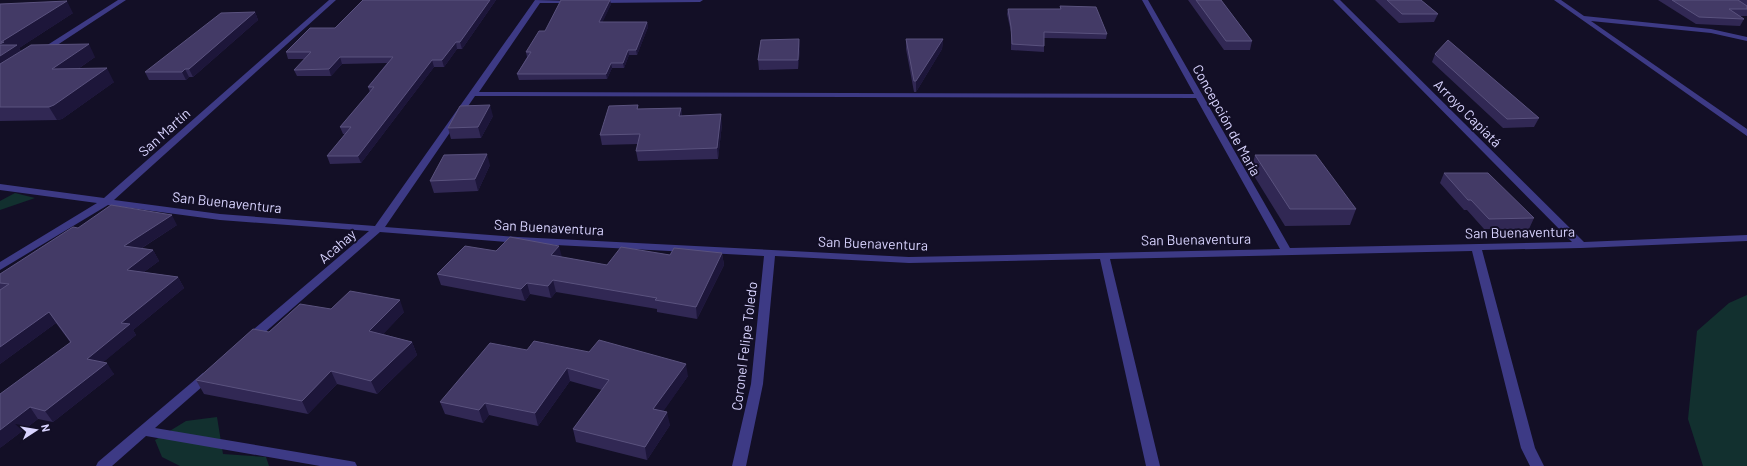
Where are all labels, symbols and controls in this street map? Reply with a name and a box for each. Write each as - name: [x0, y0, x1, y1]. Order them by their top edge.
- street label: Concepción de María: [1189, 61, 1265, 179]
- street label: Arroyo Capiatá: [1431, 76, 1505, 150]
- street label: San Martín: [135, 104, 193, 160]
- street label: San Buenaventura: [171, 188, 283, 216]
- street label: San Buenaventura: [494, 216, 604, 238]
- street label: San Buenaventura: [1465, 223, 1575, 241]
- street label: Acahay: [315, 225, 360, 267]
- street label: San Buenaventura: [1141, 230, 1251, 248]
- street label: San Buenaventura: [818, 233, 928, 253]
- street label: Coronel Felipe Toledo: [728, 281, 760, 411]
- north arrow: [16, 410, 56, 450]
- text: N: [39, 423, 53, 433]

